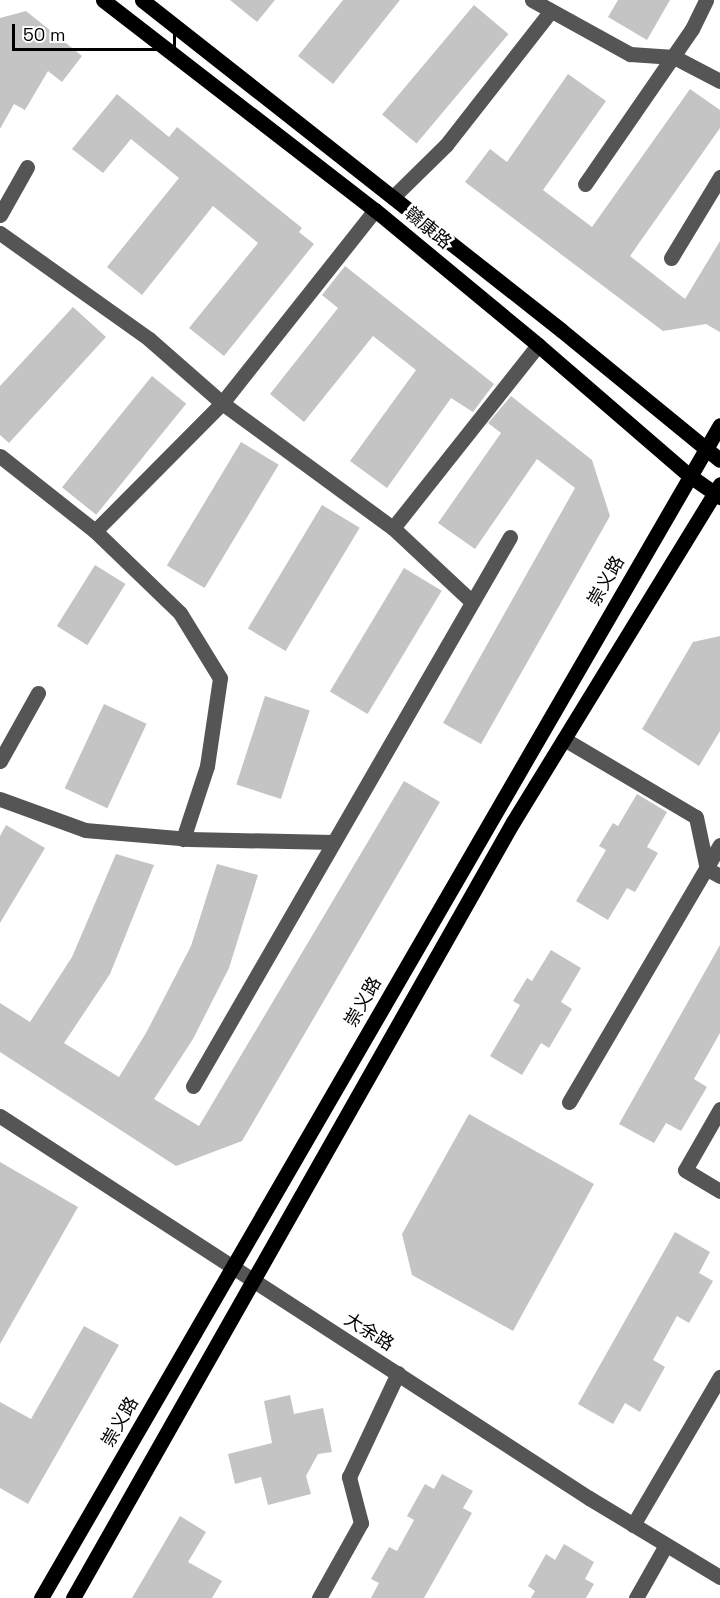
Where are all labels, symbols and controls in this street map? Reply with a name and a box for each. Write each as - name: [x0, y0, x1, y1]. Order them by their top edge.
- scale bar: [15, 12, 178, 50]
- text: 50 m: [23, 23, 65, 46]
- street label: 赣康路: [400, 202, 456, 254]
- street label: 崇义路: [583, 552, 629, 610]
- street label: 崇义路: [340, 973, 386, 1031]
- street label: 大余路: [340, 1309, 398, 1355]
- street label: 崇义路: [97, 1393, 143, 1451]

